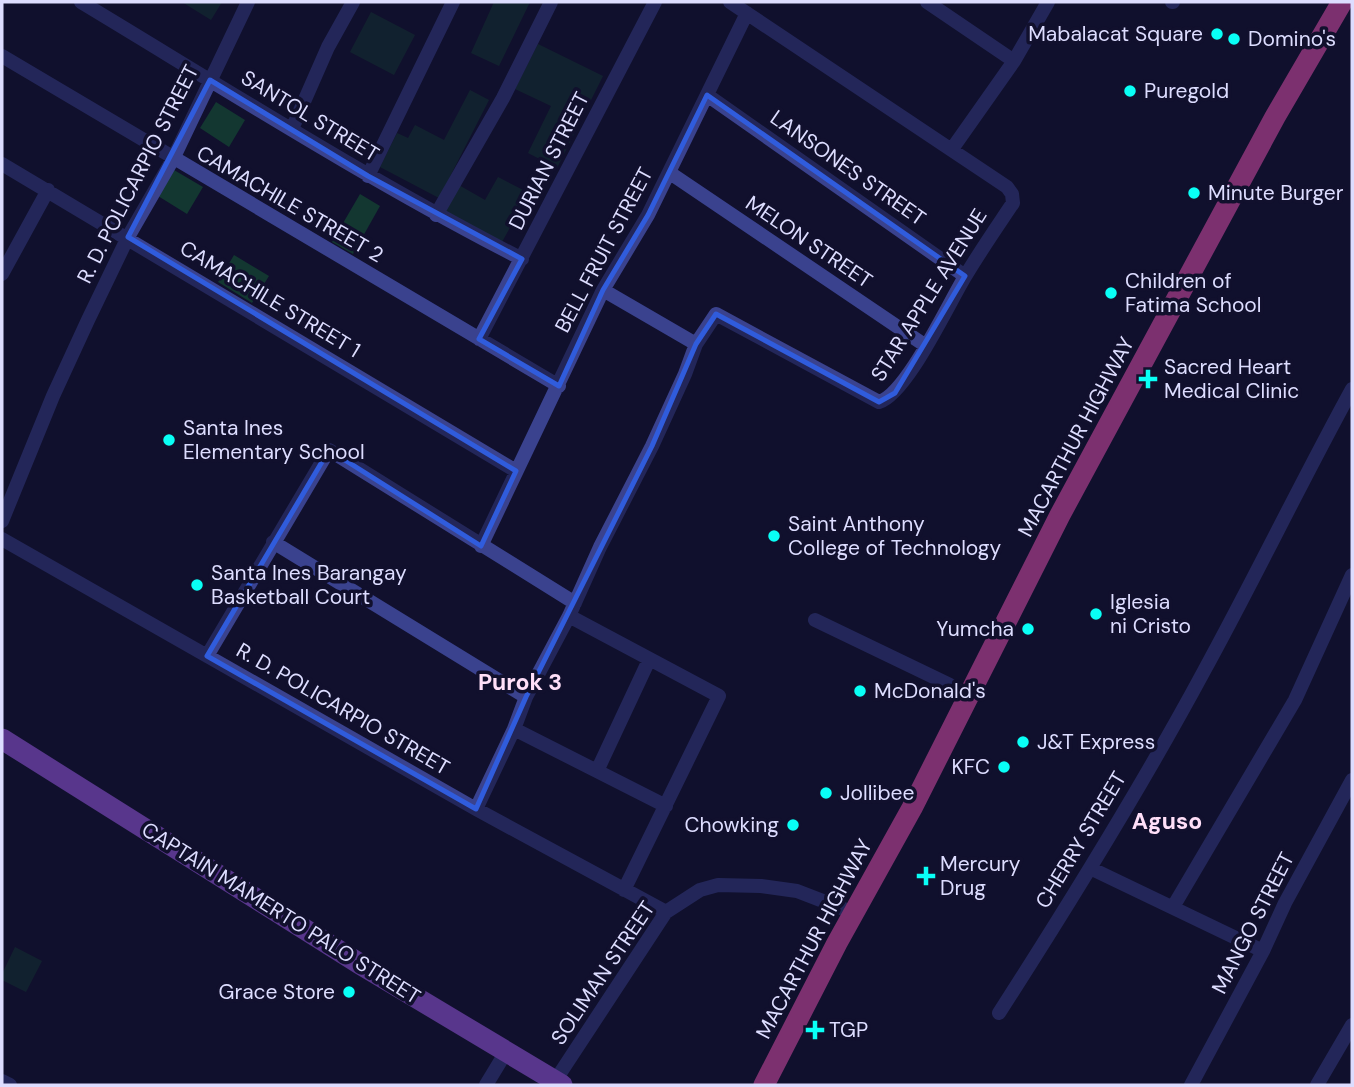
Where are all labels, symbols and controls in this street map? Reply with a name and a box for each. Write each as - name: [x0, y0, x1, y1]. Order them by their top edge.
- place label: Mabalacat Square: [1028, 20, 1203, 48]
- place label: Domino's: [1248, 25, 1336, 53]
- marker: Mabalacat Square: [1209, 26, 1225, 42]
- marker: Domino's: [1226, 31, 1242, 47]
- street label: R. D. POLICARPIO STREET: [71, 60, 205, 288]
- street label: SANTOL STREET: [236, 64, 384, 168]
- place label: Puregold: [1144, 77, 1229, 105]
- marker: Puregold: [1122, 83, 1138, 99]
- street label: DURIAN STREET: [502, 87, 596, 235]
- street label: LANSONES STREET: [765, 104, 931, 232]
- street label: CAMACHILE STREET 2: [191, 139, 389, 269]
- street label: BELL FRUIT STREET: [549, 162, 660, 338]
- place label: Minute Burger: [1208, 179, 1344, 207]
- marker: Minute Burger: [1186, 185, 1202, 201]
- street label: MELON STREET: [740, 189, 878, 295]
- street label: STAR APPLE AVENUE: [864, 203, 994, 387]
- street label: CAMACHILE STREET 1: [175, 234, 365, 364]
- place label: Children of Fatima School: [1125, 267, 1262, 319]
- marker: Children of Fatima School: [1103, 285, 1119, 301]
- street label: MACARTHUR HIGHWAY: [1011, 332, 1141, 542]
- place label: Sacred Heart Medical Clinic: [1164, 353, 1299, 405]
- marker: Sacred Heart Medical Clinic: [1138, 369, 1158, 389]
- place label: Santa Ines Elementary School: [183, 414, 365, 466]
- marker: Santa Ines Elementary School: [161, 432, 177, 448]
- place label: Saint Anthony College of Technology: [788, 510, 1002, 562]
- marker: Saint Anthony College of Technology: [766, 528, 782, 544]
- place label: Santa Ines Barangay Basketball Court: [211, 559, 407, 611]
- marker: Santa Ines Barangay Basketball Court: [189, 577, 205, 593]
- place label: Iglesia ni Cristo: [1110, 588, 1191, 640]
- marker: Iglesia ni Cristo: [1088, 606, 1104, 622]
- place label: Yumcha: [936, 615, 1014, 643]
- marker: Yumcha: [1020, 621, 1036, 637]
- street label: R. D. POLICARPIO STREET: [231, 636, 455, 782]
- district label: Purok 3: [478, 667, 562, 697]
- place label: McDonald's: [874, 677, 986, 705]
- marker: McDonald's: [852, 683, 868, 699]
- place label: J&T Express: [1037, 728, 1155, 756]
- marker: J&T Express: [1015, 734, 1031, 750]
- place label: KFC: [951, 753, 990, 781]
- marker: KFC: [996, 759, 1012, 775]
- street label: CHERRY STREET: [1029, 766, 1133, 914]
- place label: Jollibee: [840, 779, 914, 807]
- marker: Jollibee: [818, 785, 834, 801]
- district label: Aguso: [1132, 806, 1202, 836]
- place label: Chowking: [684, 811, 779, 839]
- street label: CAPTAIN MAMERTO PALO STREET: [136, 815, 426, 1011]
- marker: Chowking: [785, 817, 801, 833]
- street label: MACARTHUR HIGHWAY: [749, 834, 879, 1044]
- street label: MANGO STREET: [1205, 847, 1301, 999]
- place label: Mercury Drug: [940, 850, 1021, 902]
- marker: Mercury Drug: [918, 868, 934, 884]
- street label: SOLIMAN STREET: [544, 895, 662, 1050]
- place label: Grace Store: [218, 978, 335, 1006]
- marker: Grace Store: [341, 984, 357, 1000]
- place label: TGP: [829, 1016, 868, 1044]
- marker: TGP: [807, 1022, 823, 1038]

